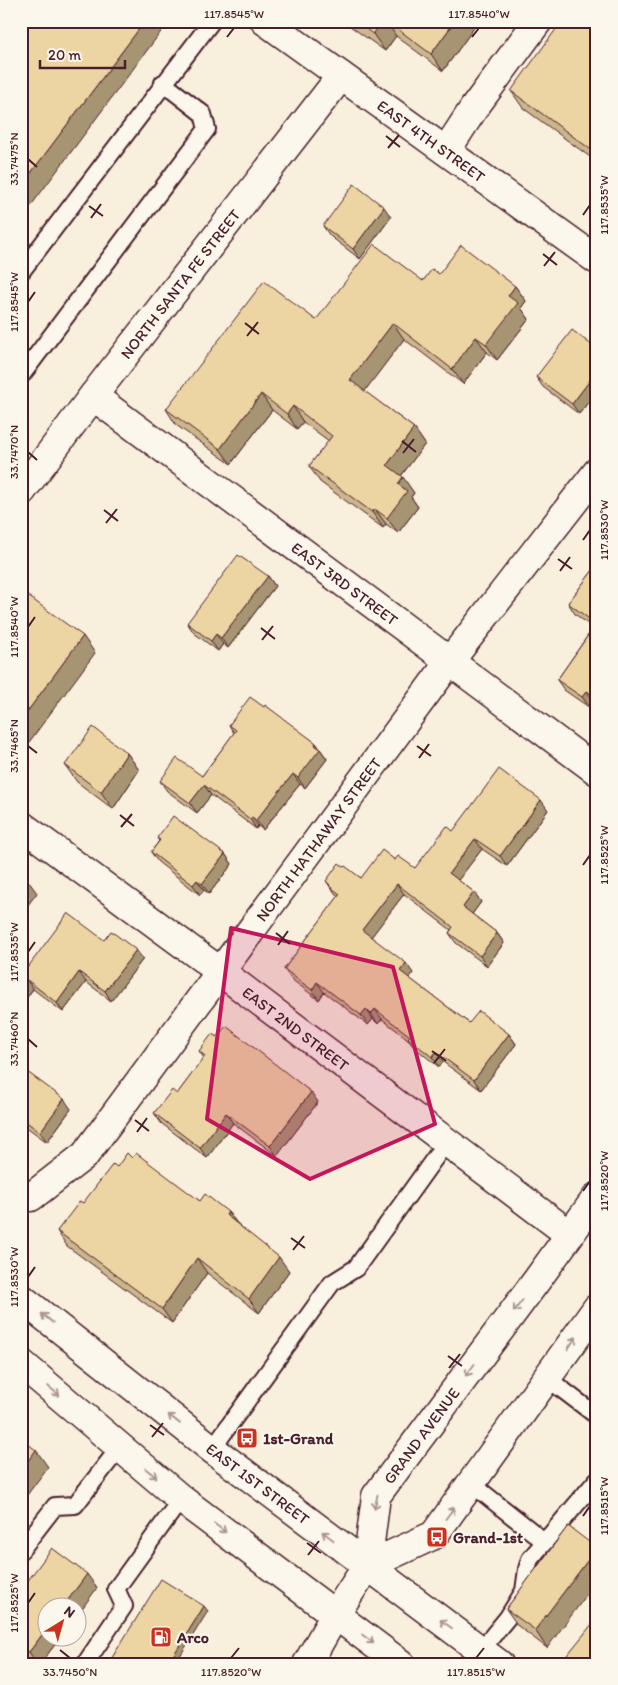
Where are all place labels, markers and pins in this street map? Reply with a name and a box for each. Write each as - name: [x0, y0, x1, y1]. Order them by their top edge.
- bus stop icon: 1st-Grand: [235, 1426, 259, 1450]
- place label: 1st-Grand: [263, 1429, 334, 1448]
- bus stop icon: Grand-1st: [425, 1525, 449, 1549]
- place label: Grand-1st: [453, 1528, 523, 1547]
- fuel station icon: Arco: [149, 1625, 173, 1649]
- place label: Arco: [176, 1628, 209, 1647]

